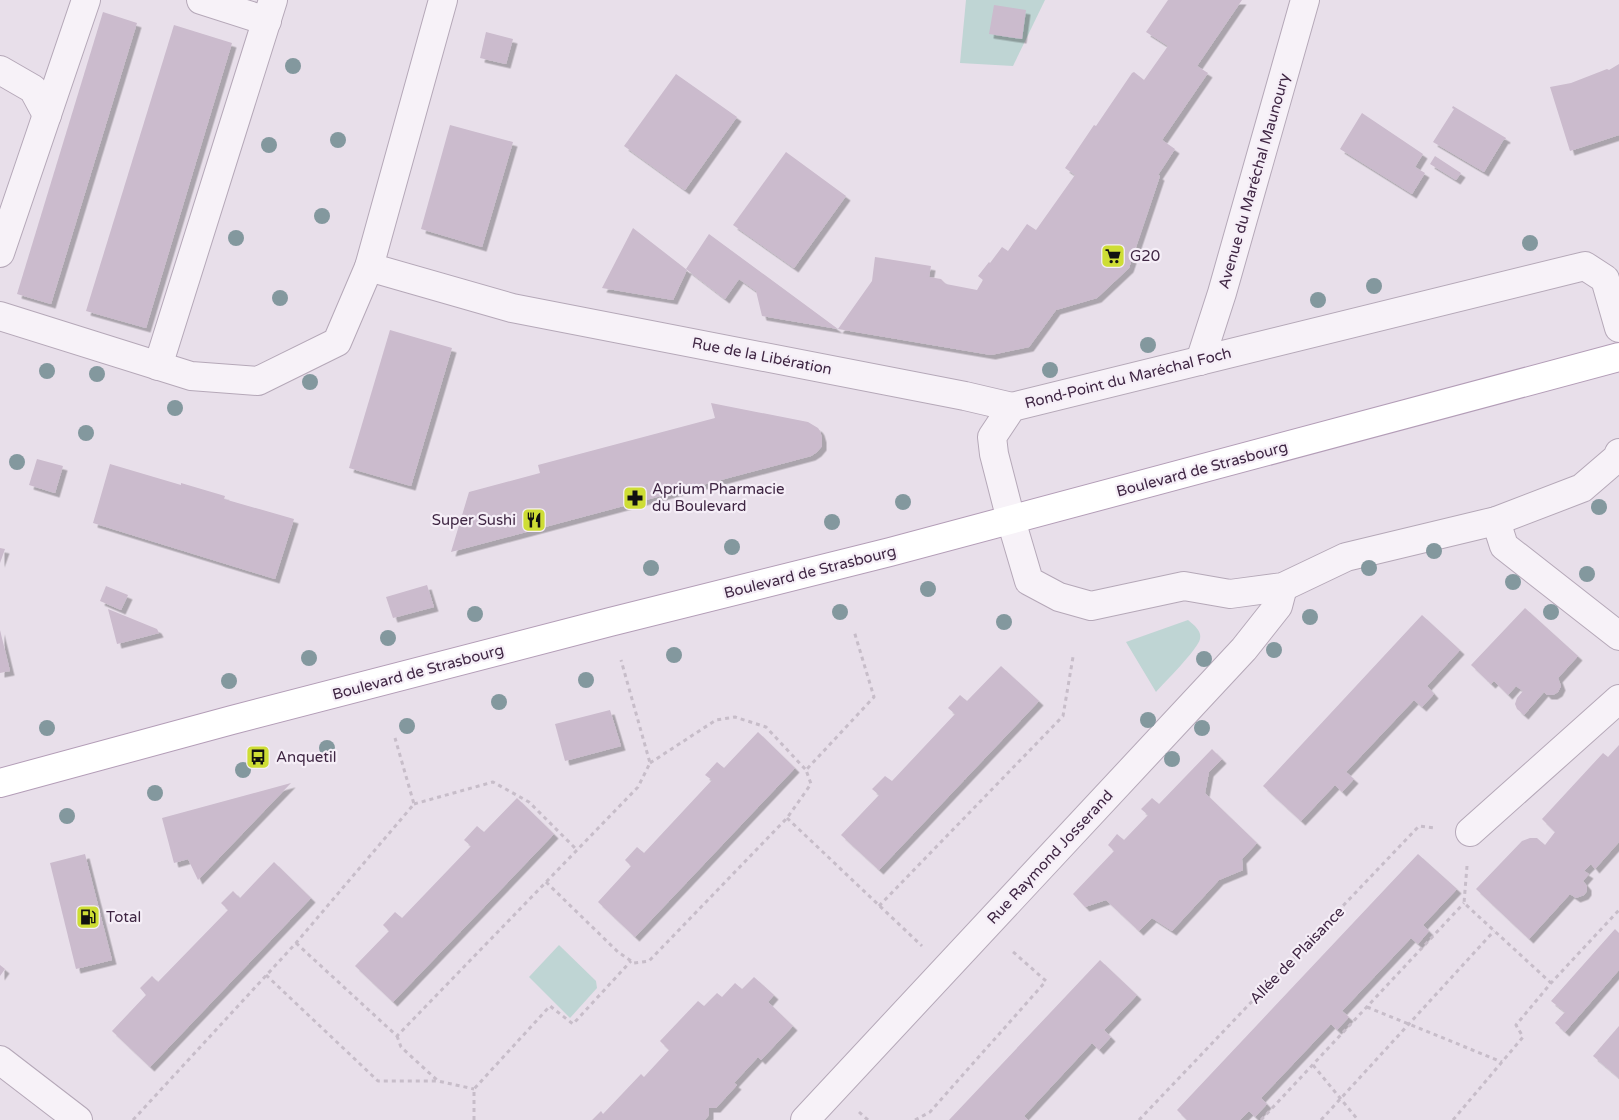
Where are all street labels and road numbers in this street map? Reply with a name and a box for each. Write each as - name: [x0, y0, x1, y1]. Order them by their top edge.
- street label: Avenue du Maréchal Maunoury: [1215, 71, 1293, 291]
- street label: Rue de la Libération: [691, 334, 833, 378]
- street label: Rond-Point du Maréchal Foch: [1023, 344, 1233, 412]
- street label: Boulevard de Strasbourg: [1114, 437, 1290, 501]
- street label: Boulevard de Strasbourg: [722, 542, 898, 602]
- street label: Boulevard de Strasbourg: [330, 640, 506, 704]
- street label: Rue Raymond Josserand: [983, 786, 1117, 928]
- street label: Allée de Plaisance: [1246, 903, 1348, 1007]

